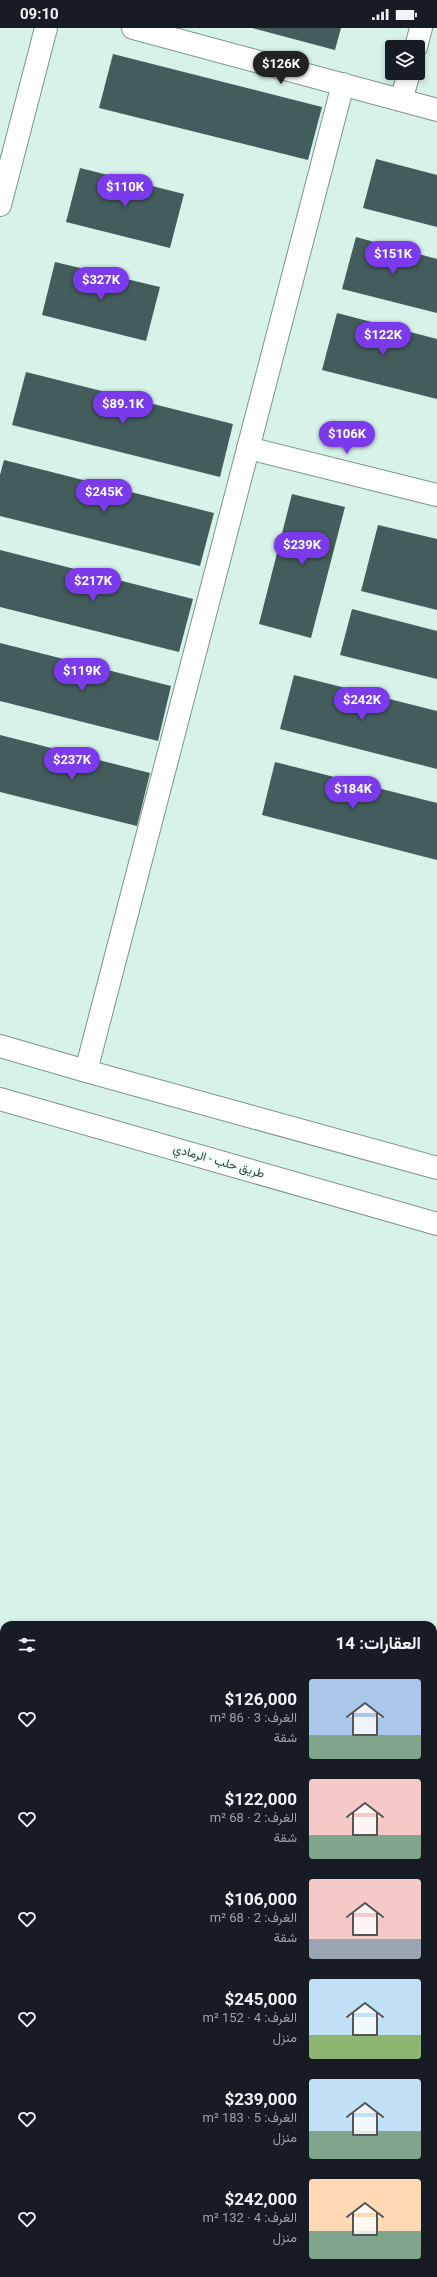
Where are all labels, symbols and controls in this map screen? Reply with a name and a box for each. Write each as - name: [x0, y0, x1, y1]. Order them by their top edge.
- text: 09:10: [20, 5, 59, 23]
- map controls: [385, 40, 425, 80]
- button: layers: [385, 40, 425, 80]
- pin: $126K: [253, 51, 309, 85]
- text: $126K: [262, 56, 300, 71]
- pin: $110K: [97, 174, 153, 208]
- text: $110K: [106, 179, 144, 194]
- pin: $151K: [365, 241, 421, 275]
- text: $151K: [374, 246, 412, 261]
- pin: $327K: [73, 267, 129, 301]
- text: $327K: [82, 272, 120, 287]
- pin: $122K: [355, 322, 411, 356]
- text: $122K: [364, 327, 402, 342]
- pin: $89.1K: [90, 391, 156, 425]
- text: $89.1K: [102, 396, 144, 411]
- pin: $106K: [319, 421, 375, 455]
- text: $106K: [328, 426, 366, 441]
- pin: $245K: [76, 479, 132, 513]
- text: $245K: [85, 484, 123, 499]
- pin: $239K: [274, 532, 330, 566]
- text: $239K: [283, 537, 321, 552]
- pin: $217K: [65, 568, 121, 602]
- text: $217K: [74, 573, 112, 588]
- pin: $119K: [54, 658, 110, 692]
- text: $119K: [63, 663, 101, 678]
- pin: $242K: [334, 687, 390, 721]
- text: $242K: [343, 692, 381, 707]
- pin: $237K: [44, 747, 100, 781]
- text: $237K: [53, 752, 91, 767]
- pin: $184K: [325, 776, 381, 810]
- text: $184K: [334, 781, 372, 796]
- street label: طريق حلب - الرمادي: [171, 1141, 266, 1184]
- text: العقارات: 14: [335, 1633, 421, 1653]
- icon: filters: [16, 1634, 38, 1656]
- text: $126,000: [225, 1689, 297, 1709]
- icon: home: [341, 1695, 389, 1743]
- icon: heart: [16, 1708, 38, 1730]
- text: الغرف: 3 · 86 m²: [210, 1710, 297, 1725]
- text: شقة: [274, 1730, 297, 1745]
- text: $122,000: [225, 1789, 297, 1809]
- icon: home: [341, 1795, 389, 1843]
- icon: heart: [16, 1808, 38, 1830]
- text: الغرف: 2 · 68 m²: [210, 1810, 297, 1825]
- text: شقة: [274, 1830, 297, 1845]
- text: $106,000: [225, 1889, 297, 1909]
- icon: home: [341, 1895, 389, 1943]
- icon: heart: [16, 1908, 38, 1930]
- text: الغرف: 2 · 68 m²: [210, 1910, 297, 1925]
- text: شقة: [274, 1930, 297, 1945]
- text: $245,000: [225, 1989, 297, 2009]
- icon: home: [341, 1995, 389, 2043]
- icon: heart: [16, 2008, 38, 2030]
- text: الغرف: 4 · 152 m²: [203, 2010, 297, 2025]
- text: منزل: [273, 2030, 297, 2045]
- text: $239,000: [225, 2089, 297, 2109]
- icon: home: [341, 2095, 389, 2143]
- icon: heart: [16, 2108, 38, 2130]
- text: الغرف: 5 · 183 m²: [203, 2110, 297, 2125]
- text: منزل: [273, 2130, 297, 2145]
- text: $242,000: [225, 2189, 297, 2209]
- icon: home: [341, 2195, 389, 2243]
- icon: heart: [16, 2208, 38, 2230]
- text: الغرف: 4 · 132 m²: [203, 2210, 297, 2225]
- text: منزل: [273, 2230, 297, 2245]

